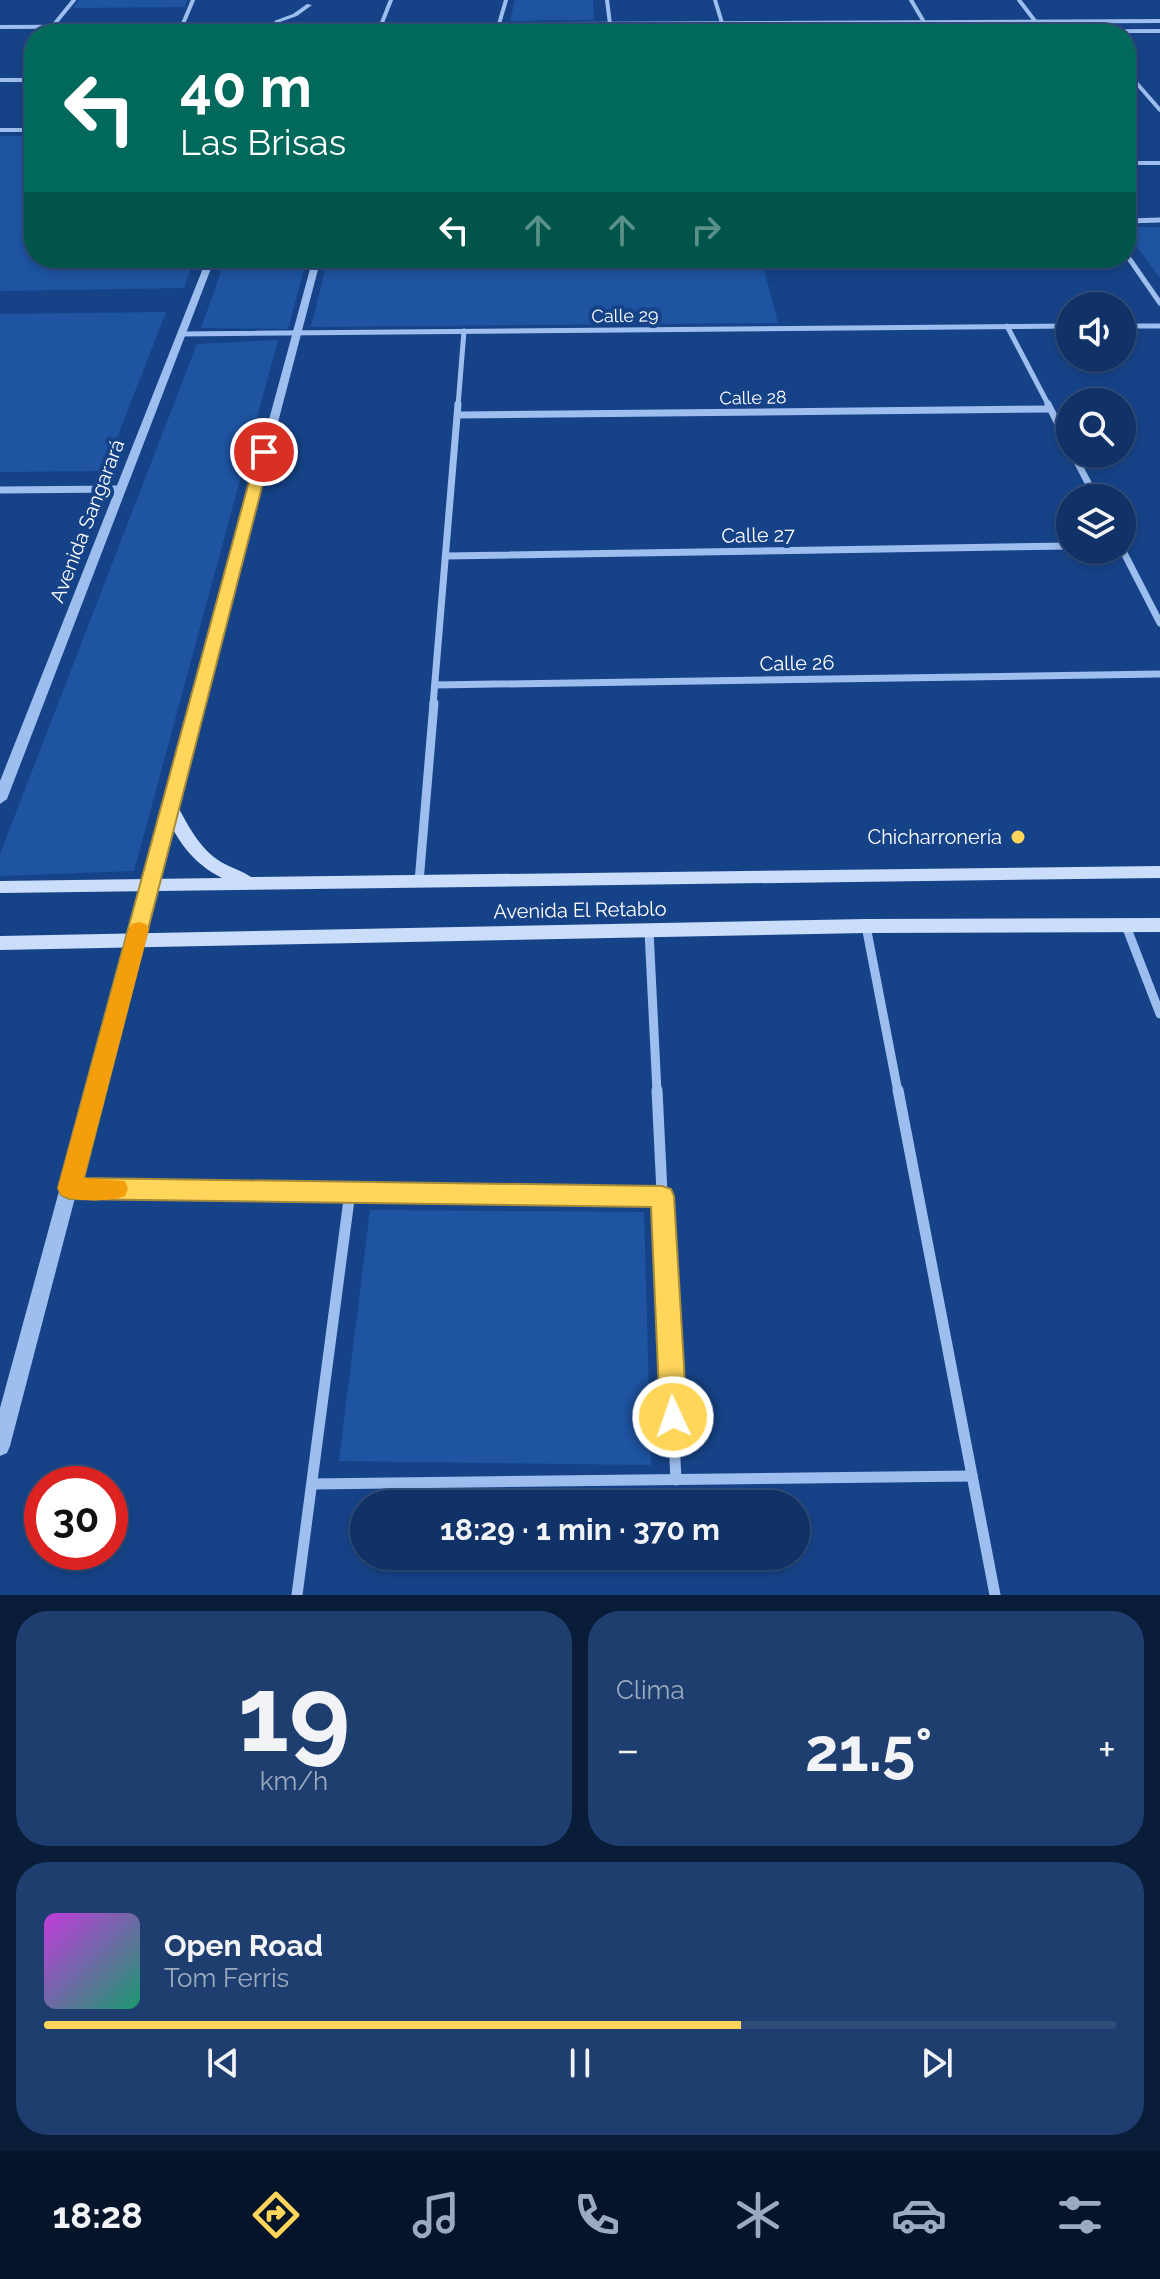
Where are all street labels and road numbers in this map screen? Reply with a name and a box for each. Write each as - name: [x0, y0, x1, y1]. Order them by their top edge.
- street label: Calle 29: [591, 304, 659, 327]
- street label: Calle 28: [719, 386, 787, 409]
- street label: Avenida Sangarará: [45, 436, 129, 606]
- street label: Calle 27: [721, 522, 795, 548]
- street label: Calle 26: [759, 650, 835, 676]
- street label: Avenida El Retablo: [493, 896, 667, 924]

